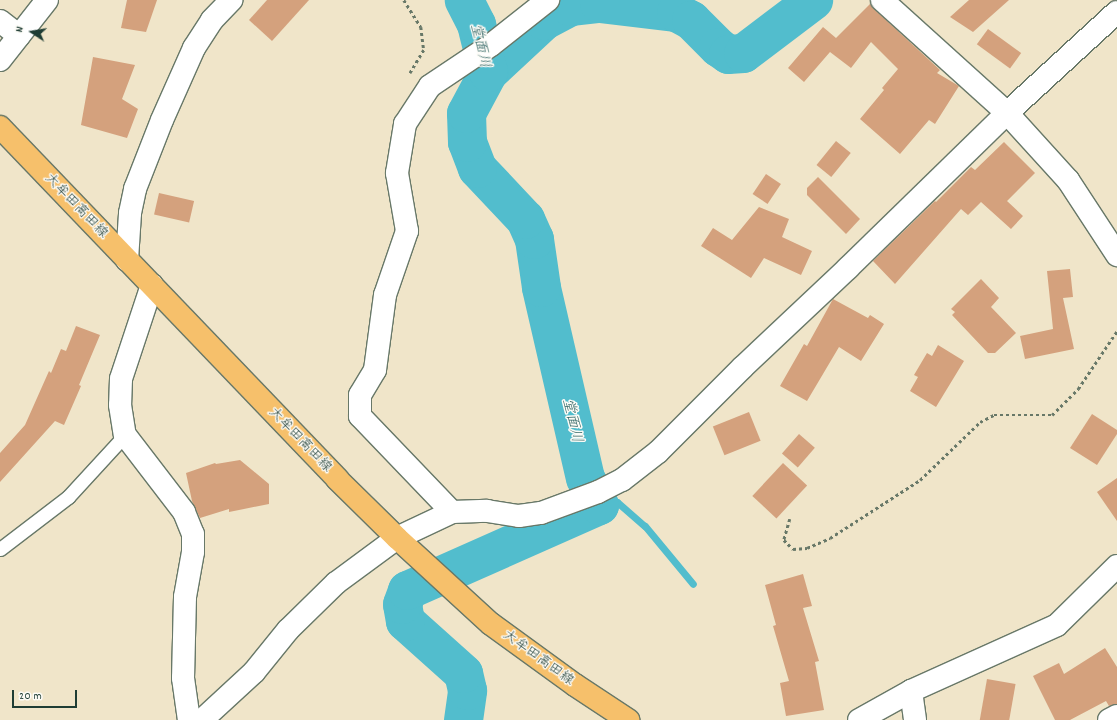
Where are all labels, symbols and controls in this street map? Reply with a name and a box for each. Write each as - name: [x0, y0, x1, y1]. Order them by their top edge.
- north arrow: [12, 12, 52, 52]
- water label: 堂面川: [465, 22, 493, 70]
- text: N: [12, 25, 29, 34]
- street label: 大牟田高田線: [41, 170, 111, 242]
- water label: 堂面川: [557, 397, 585, 445]
- street label: 大牟田高田線: [265, 404, 335, 476]
- street label: 大牟田高田線: [499, 627, 577, 689]
- scale bar: [14, 682, 79, 708]
- text: 20 m: [19, 688, 42, 705]

